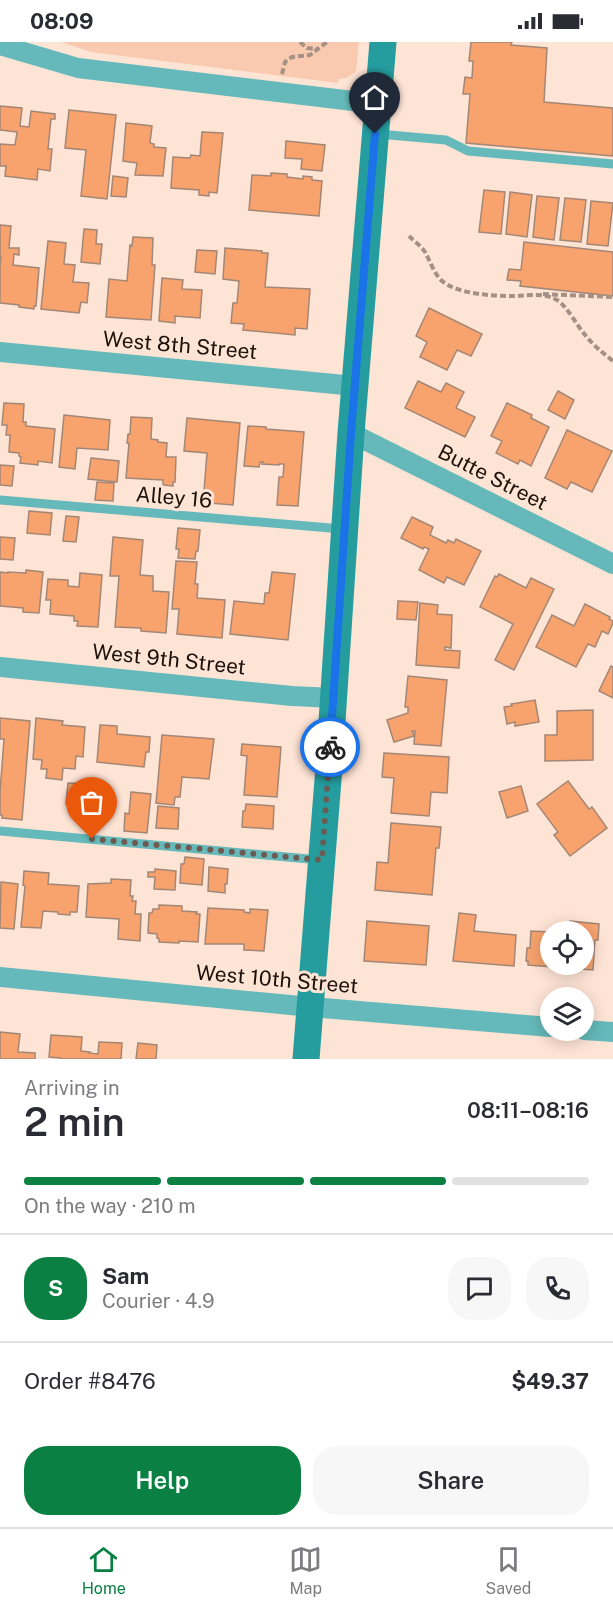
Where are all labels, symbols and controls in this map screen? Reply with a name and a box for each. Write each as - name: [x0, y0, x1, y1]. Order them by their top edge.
- text: 08:09: [30, 8, 93, 34]
- pin: [349, 72, 400, 134]
- icon: home: [358, 81, 391, 114]
- street label: West 8th Street: [102, 326, 258, 364]
- street label: Butte Street: [434, 439, 552, 515]
- street label: Alley 16: [135, 481, 213, 513]
- street label: West 9th Street: [91, 638, 247, 680]
- courier: [300, 717, 360, 777]
- icon: bike: [314, 731, 347, 764]
- pin: [66, 777, 117, 839]
- icon: bag: [75, 786, 108, 819]
- map controls: [540, 921, 594, 1041]
- button: locate: [540, 921, 594, 975]
- street label: West 10th Street: [195, 959, 359, 999]
- button: layers: [540, 987, 594, 1041]
- text: Arriving in: [24, 1076, 119, 1100]
- text: 08:11–08:16: [467, 1097, 589, 1123]
- text: 2 min: [24, 1099, 125, 1145]
- text: On the way · 210 m: [24, 1194, 196, 1218]
- button: chat: [448, 1257, 511, 1320]
- button: phone: [526, 1257, 589, 1320]
- text: Sam: [102, 1263, 149, 1289]
- text: S: [48, 1275, 63, 1301]
- text: Courier · 4.9: [102, 1289, 214, 1313]
- text: Order #8476: [24, 1368, 156, 1394]
- text: $49.37: [511, 1368, 589, 1394]
- button: Help: [24, 1446, 301, 1515]
- button: Share: [313, 1446, 589, 1515]
- tab: Home: [82, 1543, 126, 1598]
- tab: Map: [289, 1543, 322, 1598]
- tab: Saved: [486, 1543, 531, 1598]

